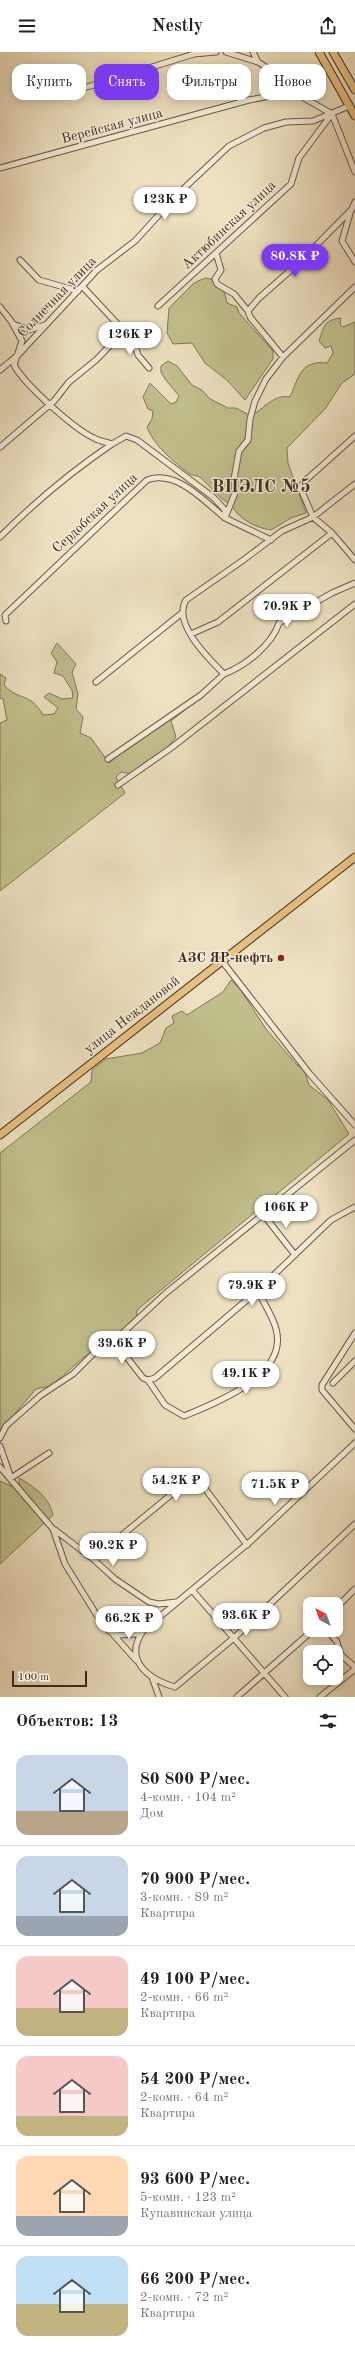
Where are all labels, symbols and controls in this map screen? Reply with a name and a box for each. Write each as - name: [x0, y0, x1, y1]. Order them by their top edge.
- icon: menu: [16, 15, 38, 37]
- icon: share: [317, 15, 339, 37]
- text: Nestly: [152, 17, 203, 35]
- chip: Купить: [12, 64, 86, 100]
- chip: Снять: [94, 64, 159, 100]
- chip: Фильтры: [167, 64, 251, 100]
- chip: Новое: [259, 64, 326, 100]
- street label: Верейская улица: [60, 106, 164, 146]
- street label: Актюбинская улица: [179, 178, 279, 272]
- pin: 123K ₽: [132, 187, 198, 221]
- text: 123K ₽: [142, 193, 188, 206]
- pin: 80.8K ₽: [258, 244, 332, 278]
- text: 80.8K ₽: [270, 250, 320, 263]
- street label: Солнечная улица: [15, 254, 99, 340]
- pin: 126K ₽: [97, 322, 163, 356]
- text: 126K ₽: [107, 328, 153, 341]
- street label: Сердобская улица: [50, 470, 140, 556]
- district label: ВПЭЛС №5: [211, 478, 311, 496]
- pin: 70.9K ₽: [250, 594, 324, 628]
- text: 70.9K ₽: [262, 600, 312, 613]
- place label: АЗС ЯР-нефть: [177, 951, 273, 966]
- marker: АЗС ЯР-нефть: [276, 953, 286, 963]
- street label: улица Неждановой: [82, 974, 182, 1056]
- pin: 106K ₽: [253, 1195, 319, 1229]
- text: 106K ₽: [263, 1201, 309, 1214]
- pin: 79.9K ₽: [215, 1273, 289, 1307]
- text: 79.9K ₽: [227, 1279, 277, 1292]
- pin: 39.6K ₽: [85, 1331, 159, 1365]
- text: 39.6K ₽: [97, 1337, 147, 1350]
- pin: 49.1K ₽: [209, 1361, 283, 1395]
- text: 49.1K ₽: [221, 1367, 271, 1380]
- pin: 54.2K ₽: [139, 1468, 213, 1502]
- pin: 71.5K ₽: [238, 1472, 312, 1506]
- text: 54.2K ₽: [151, 1474, 201, 1487]
- text: 71.5K ₽: [250, 1478, 300, 1491]
- pin: 90.2K ₽: [76, 1533, 150, 1567]
- text: 90.2K ₽: [88, 1539, 138, 1552]
- north arrow: [303, 1597, 343, 1637]
- map controls: [303, 1597, 343, 1685]
- pin: 93.6K ₽: [209, 1603, 283, 1637]
- pin: 66.2K ₽: [92, 1606, 166, 1640]
- text: 93.6K ₽: [221, 1609, 271, 1622]
- text: 66.2K ₽: [104, 1612, 154, 1625]
- button: locate: [303, 1645, 343, 1685]
- scale bar: [12, 1669, 87, 1688]
- text: 100 m: [18, 1672, 49, 1683]
- icon: filters: [317, 1710, 339, 1732]
- text: Объектов: 13: [16, 1713, 118, 1730]
- icon: home: [48, 1771, 96, 1819]
- text: 80 800 ₽/мес.: [140, 1771, 250, 1788]
- text: 4-комн. · 104 m²: [140, 1791, 236, 1804]
- text: Дом: [140, 1807, 164, 1820]
- text: 70 900 ₽/мес.: [140, 1871, 250, 1888]
- icon: home: [48, 1872, 96, 1920]
- text: 3-комн. · 89 m²: [140, 1891, 228, 1904]
- text: Квартира: [140, 1907, 195, 1920]
- text: 49 100 ₽/мес.: [140, 1971, 250, 1988]
- icon: home: [48, 1972, 96, 2020]
- text: 2-комн. · 66 m²: [140, 1991, 228, 2004]
- text: Квартира: [140, 2007, 195, 2020]
- text: 54 200 ₽/мес.: [140, 2071, 250, 2088]
- icon: home: [48, 2072, 96, 2120]
- text: 2-комн. · 64 m²: [140, 2091, 228, 2104]
- text: Квартира: [140, 2107, 195, 2120]
- text: 93 600 ₽/мес.: [140, 2171, 250, 2188]
- icon: home: [48, 2172, 96, 2220]
- text: 5-комн. · 123 m²: [140, 2191, 236, 2204]
- text: Купавинская улица: [140, 2207, 253, 2220]
- text: 66 200 ₽/мес.: [140, 2271, 250, 2288]
- icon: home: [48, 2272, 96, 2320]
- text: 2-комн. · 72 m²: [140, 2291, 228, 2304]
- text: Квартира: [140, 2307, 195, 2320]

